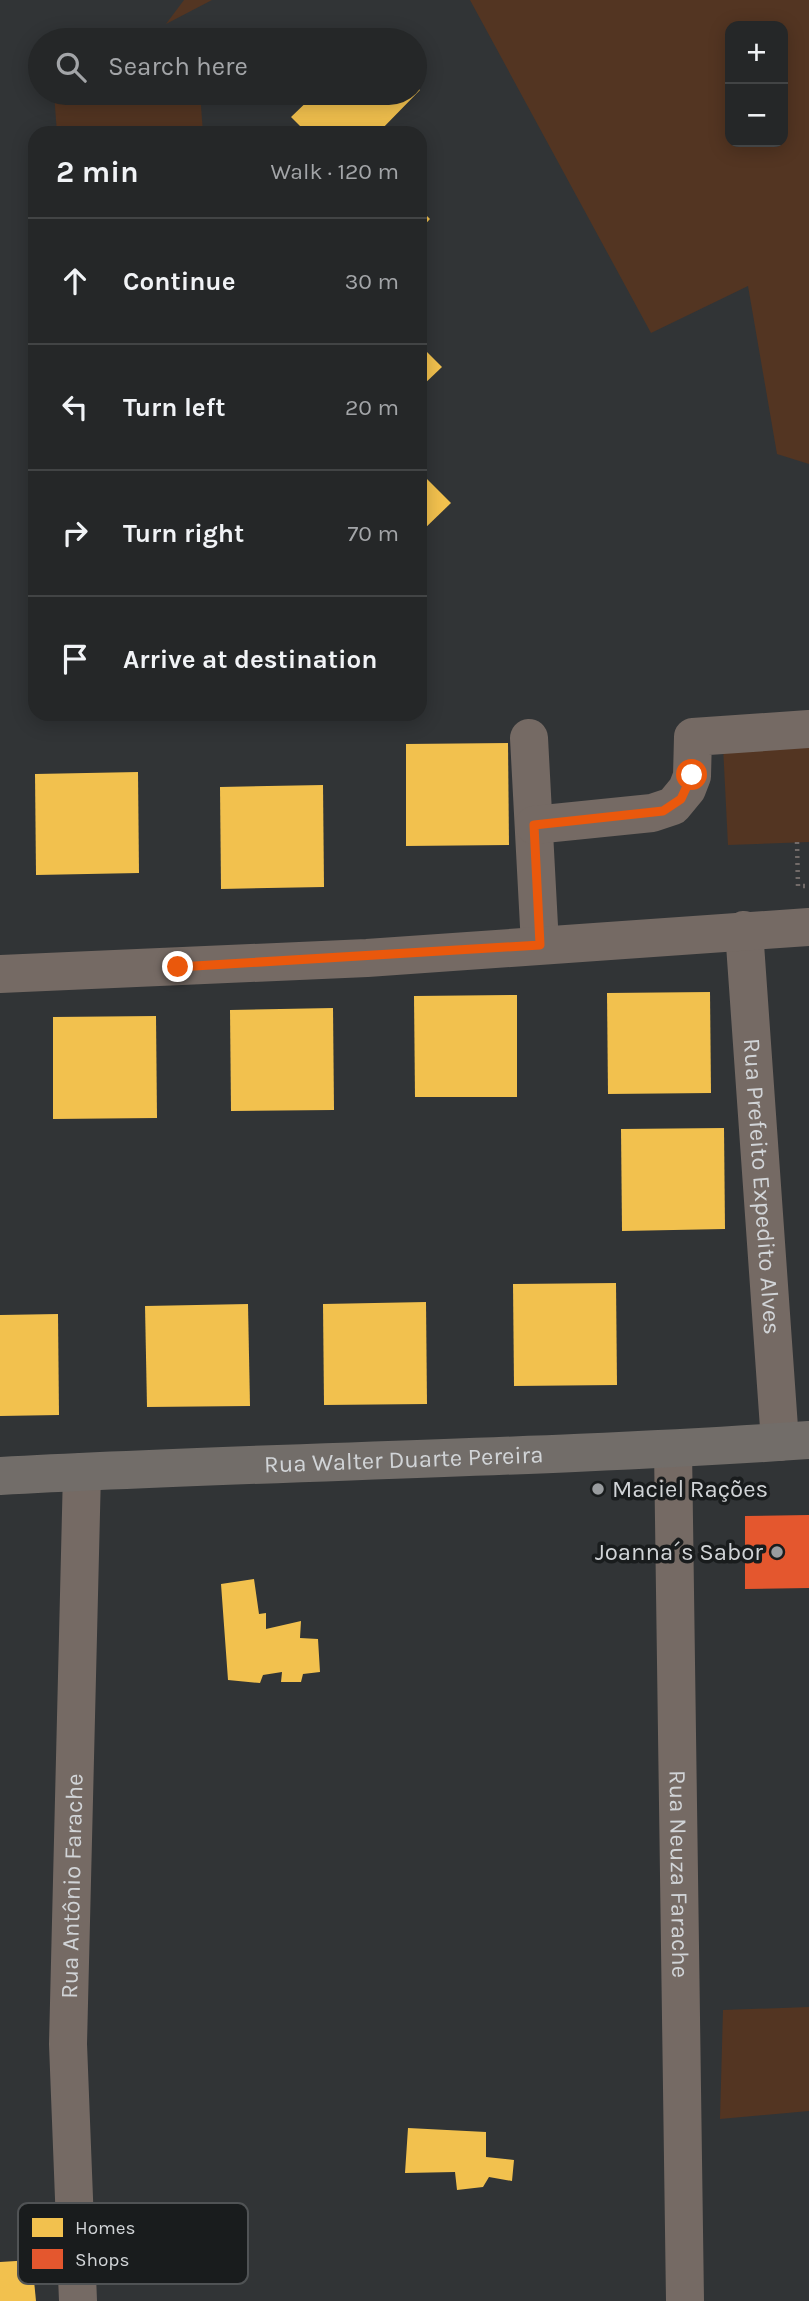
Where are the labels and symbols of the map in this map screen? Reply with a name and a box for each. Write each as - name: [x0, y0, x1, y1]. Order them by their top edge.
- route start: [676, 759, 707, 790]
- route end: [162, 951, 193, 982]
- street label: Rua Prefeito Expedito Alves: [738, 1037, 786, 1335]
- street label: Rua Walter Duarte Pereira: [263, 1440, 544, 1478]
- place label: Maciel Rações: [612, 1475, 768, 1503]
- marker: Maciel Rações: [590, 1481, 606, 1497]
- place label: Joanna´s Sabor: [595, 1538, 763, 1566]
- marker: Joanna´s Sabor: [769, 1544, 785, 1560]
- street label: Rua Neuza Farache: [664, 1770, 694, 1978]
- street label: Rua Antônio Farache: [55, 1773, 89, 1999]
- legend: [18, 2203, 248, 2284]
- text: Homes: [75, 2217, 136, 2239]
- text: Shops: [75, 2249, 129, 2271]

